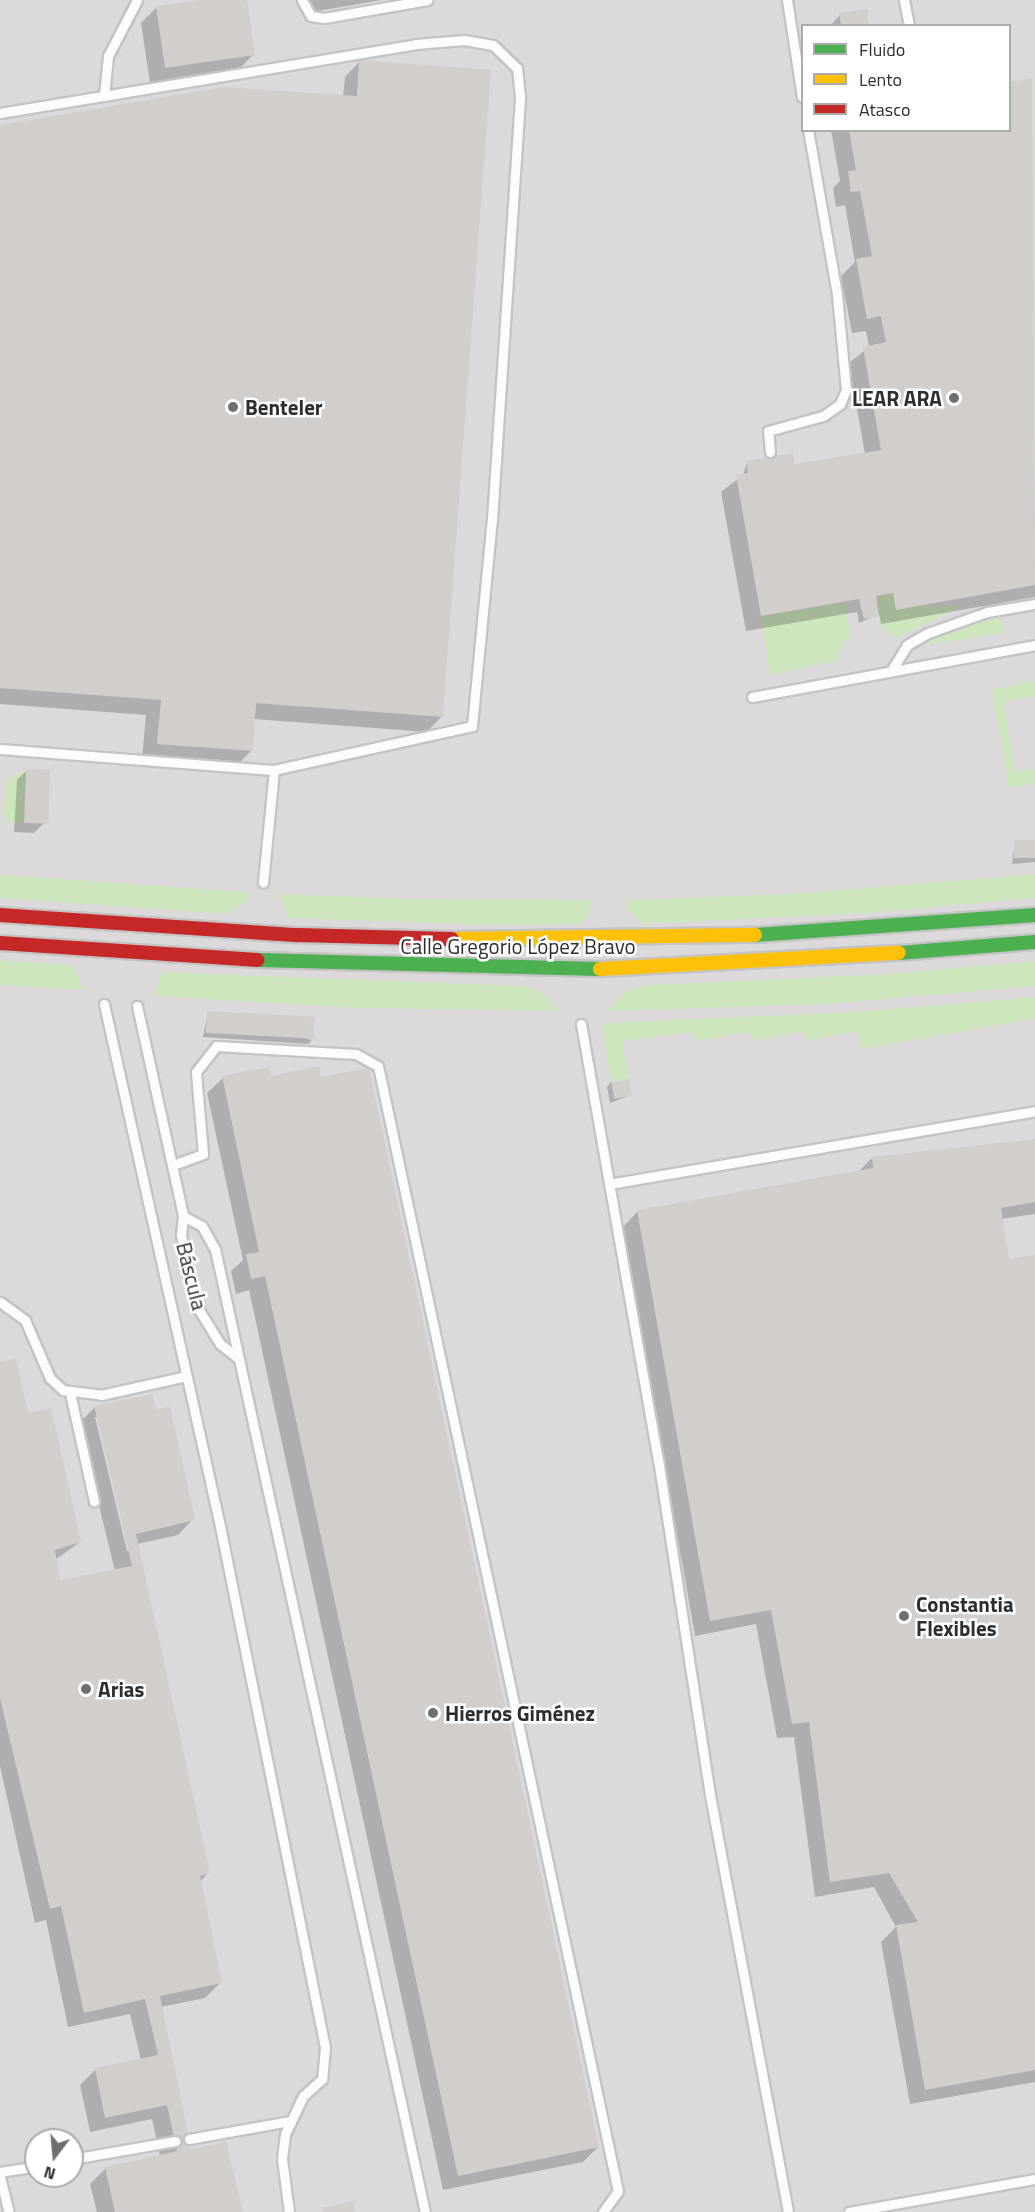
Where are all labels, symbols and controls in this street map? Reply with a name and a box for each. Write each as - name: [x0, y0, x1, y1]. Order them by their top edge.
- legend: [801, 24, 1011, 132]
- text: Fluido: [859, 36, 905, 63]
- text: Lento: [859, 66, 902, 93]
- text: Atasco: [859, 96, 910, 123]
- place label: LEAR ARA: [852, 385, 942, 411]
- marker: LEAR ARA: [947, 391, 961, 405]
- place label: Benteler: [245, 394, 323, 420]
- marker: Benteler: [226, 400, 240, 414]
- street label: Calle Gregorio López Bravo: [400, 933, 636, 959]
- street label: Báscula: [171, 1240, 213, 1312]
- place label: Constantia Flexibles: [916, 1591, 1014, 1641]
- marker: Constantia Flexibles: [897, 1609, 911, 1623]
- place label: Arias: [98, 1676, 145, 1702]
- marker: Arias: [79, 1682, 93, 1696]
- place label: Hierros Giménez: [445, 1700, 595, 1726]
- marker: Hierros Giménez: [426, 1706, 440, 1720]
- north arrow: [24, 2128, 84, 2188]
- text: N: [41, 2160, 58, 2186]

